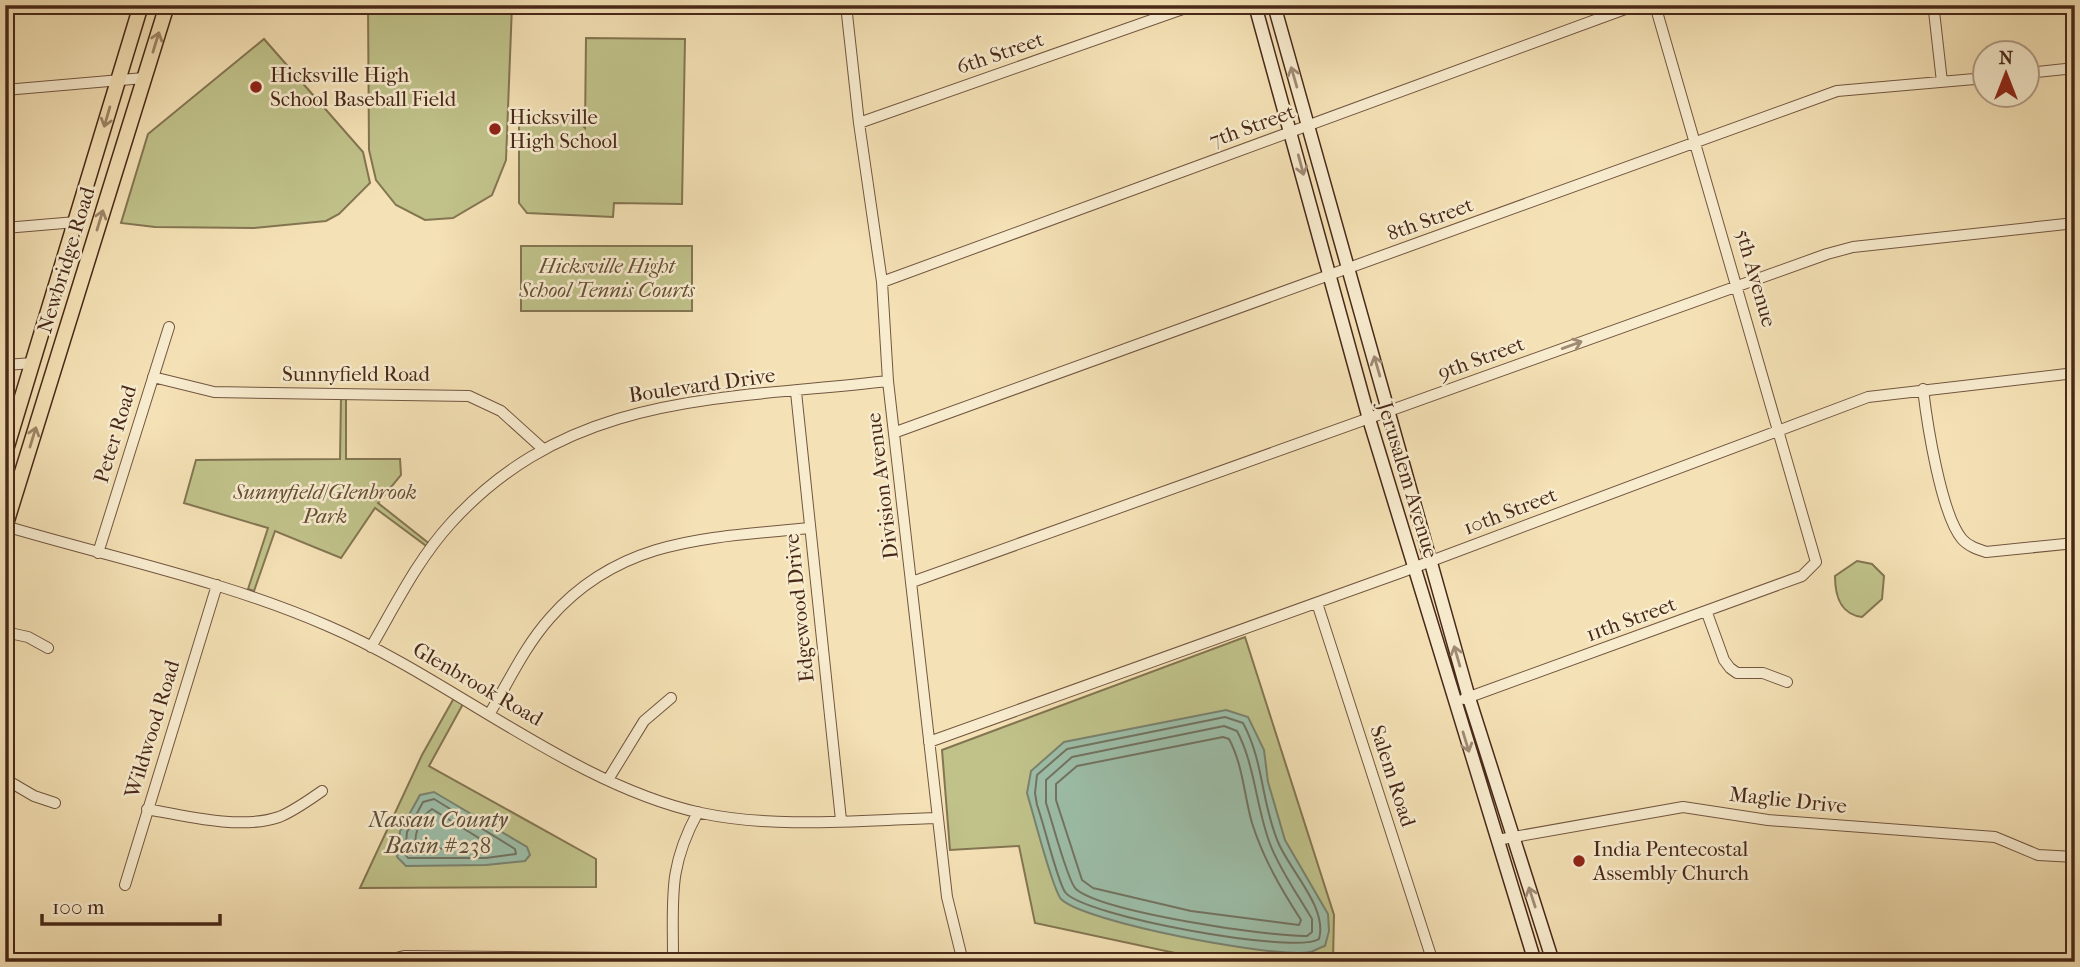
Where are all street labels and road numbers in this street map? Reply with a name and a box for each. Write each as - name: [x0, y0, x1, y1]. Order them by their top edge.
- street label: 6th Street: [953, 27, 1047, 79]
- street label: 7th Street: [1206, 99, 1299, 153]
- street label: Newbridge Road: [32, 184, 100, 336]
- street label: 8th Street: [1384, 192, 1477, 246]
- street label: 5th Avenue: [1731, 226, 1781, 330]
- street label: 9th Street: [1434, 331, 1528, 385]
- street label: Sunnyfield Road: [282, 362, 431, 386]
- street label: Boulevard Drive: [627, 363, 777, 407]
- street label: Peter Road: [89, 382, 141, 486]
- street label: Jerusalem Avenue: [1372, 397, 1443, 561]
- street label: Division Avenue: [861, 411, 903, 561]
- street label: 10th Street: [1460, 482, 1561, 540]
- street label: Edgewood Drive: [779, 532, 819, 684]
- street label: 11th Street: [1583, 591, 1680, 646]
- street label: Glenbrook Road: [409, 637, 548, 731]
- street label: Wildwood Road: [119, 657, 185, 802]
- street label: Salem Road: [1365, 722, 1421, 830]
- street label: Maglie Drive: [1728, 782, 1848, 818]

